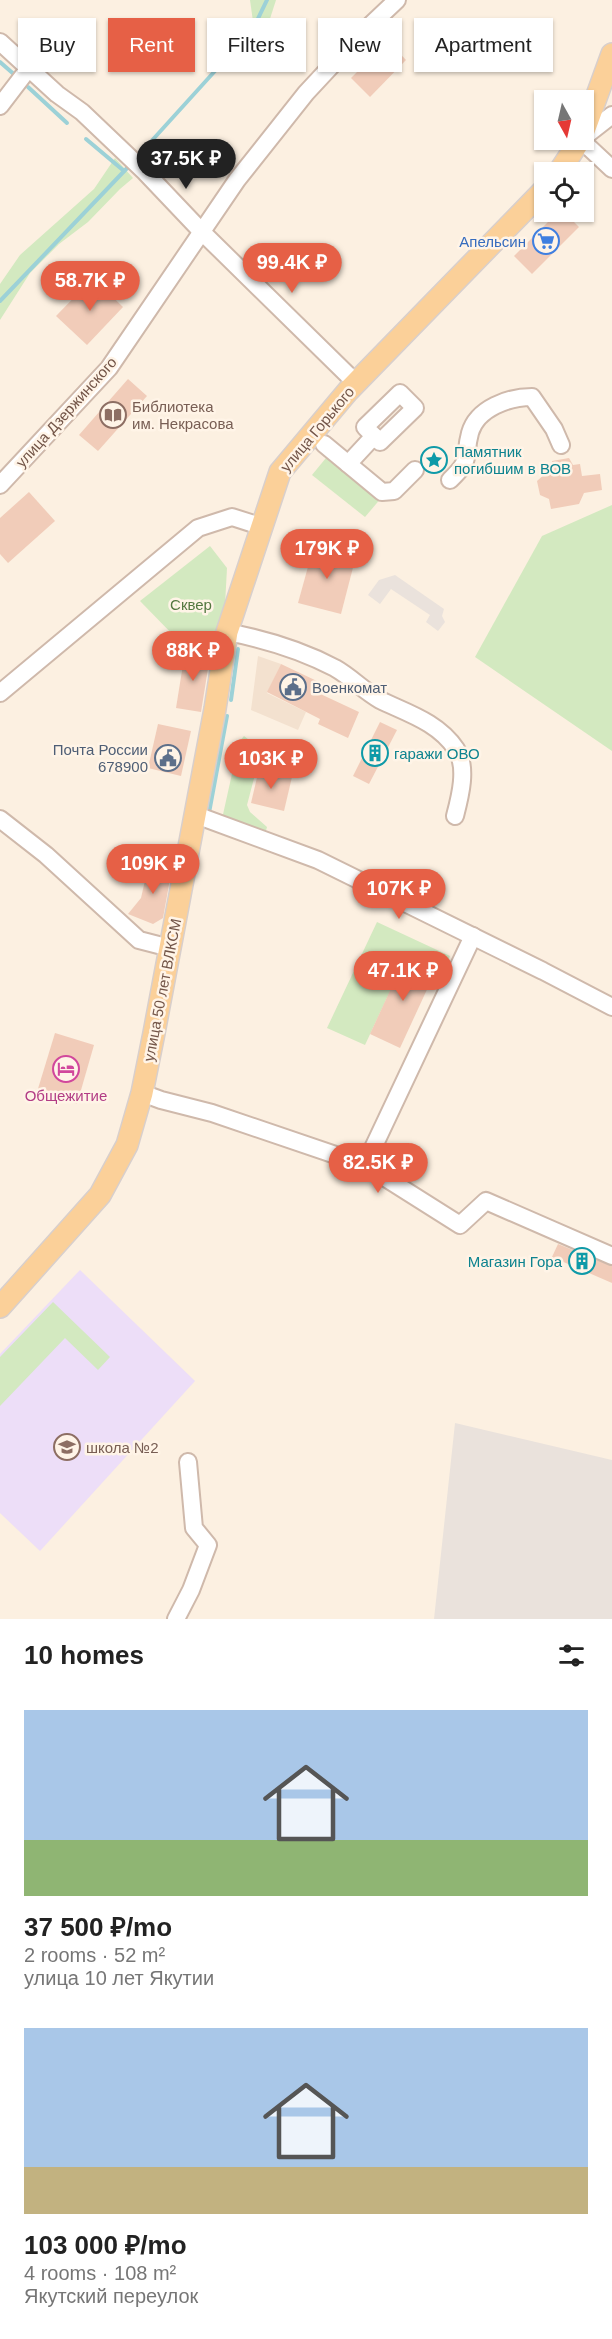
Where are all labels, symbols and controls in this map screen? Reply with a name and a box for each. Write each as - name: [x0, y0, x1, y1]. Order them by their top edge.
- chip: Buy: [18, 18, 96, 72]
- chip: Rent: [108, 18, 195, 72]
- chip: Filters: [207, 18, 306, 72]
- chip: New: [318, 18, 402, 72]
- chip: Apartment: [414, 18, 553, 72]
- north arrow: [534, 90, 594, 150]
- map controls: [534, 90, 594, 222]
- pin: 37.5K ₽: [131, 139, 241, 190]
- text: 37.5K ₽: [151, 147, 221, 169]
- button: locate: [534, 162, 594, 222]
- supermarket icon: Апельсин: [531, 226, 561, 256]
- place label: Апельсин: [459, 233, 526, 250]
- pin: 99.4K ₽: [237, 243, 347, 294]
- text: 99.4K ₽: [257, 251, 327, 273]
- pin: 58.7K ₽: [35, 261, 145, 312]
- text: 58.7K ₽: [55, 269, 125, 291]
- street label: улица Дзержинского: [12, 353, 120, 471]
- street label: улица Горького: [277, 383, 357, 475]
- place label: Библиотека им. Некрасова: [132, 398, 234, 432]
- library icon: Библиотека им. Некрасова: [98, 400, 128, 430]
- place label: Памятник погибшим в ВОВ: [454, 443, 571, 477]
- place icon: Памятник погибшим в ВОВ: [419, 445, 449, 475]
- pin: 179K ₽: [278, 529, 376, 580]
- text: 179K ₽: [294, 537, 360, 559]
- park label: Сквер: [170, 596, 212, 613]
- pin: 88K ₽: [151, 631, 235, 682]
- text: 88K ₽: [166, 639, 220, 661]
- public building icon: Военкомат: [278, 672, 308, 702]
- place label: Военкомат: [312, 679, 387, 696]
- building icon: гаражи ОВО: [360, 738, 390, 768]
- pin: 103K ₽: [222, 739, 320, 790]
- place label: Почта России 678900: [53, 741, 148, 775]
- public building icon: Почта России 678900: [153, 743, 183, 773]
- place label: гаражи ОВО: [394, 745, 480, 762]
- text: 103K ₽: [238, 747, 304, 769]
- pin: 109K ₽: [104, 844, 202, 895]
- text: 109K ₽: [120, 852, 186, 874]
- pin: 107K ₽: [350, 869, 448, 920]
- text: 107K ₽: [366, 877, 432, 899]
- street label: улица 50 лет ВЛКСМ: [140, 917, 184, 1063]
- pin: 47.1K ₽: [348, 951, 458, 1002]
- text: 47.1K ₽: [368, 959, 438, 981]
- hotel icon: Общежитие: [51, 1054, 81, 1084]
- place label: Общежитие: [25, 1087, 107, 1104]
- pin: 82.5K ₽: [323, 1143, 433, 1194]
- text: 82.5K ₽: [343, 1151, 413, 1173]
- building icon: Магазин Гора: [567, 1246, 597, 1276]
- place label: Магазин Гора: [468, 1253, 563, 1270]
- school or university icon: школа №2: [52, 1432, 82, 1462]
- place label: школа №2: [86, 1439, 158, 1456]
- icon: filters: [555, 1639, 588, 1672]
- text: 10 homes: [24, 1640, 144, 1670]
- icon: home: [252, 1749, 360, 1857]
- text: 37 500 ₽/mo: [24, 1912, 172, 1942]
- text: 2 rooms · 52 m²: [24, 1944, 165, 1966]
- text: улица 10 лет Якутии: [24, 1967, 214, 1989]
- icon: home: [252, 2067, 360, 2175]
- text: 103 000 ₽/mo: [24, 2230, 187, 2260]
- text: 4 rooms · 108 m²: [24, 2262, 176, 2284]
- text: Якутский переулок: [24, 2285, 198, 2307]

